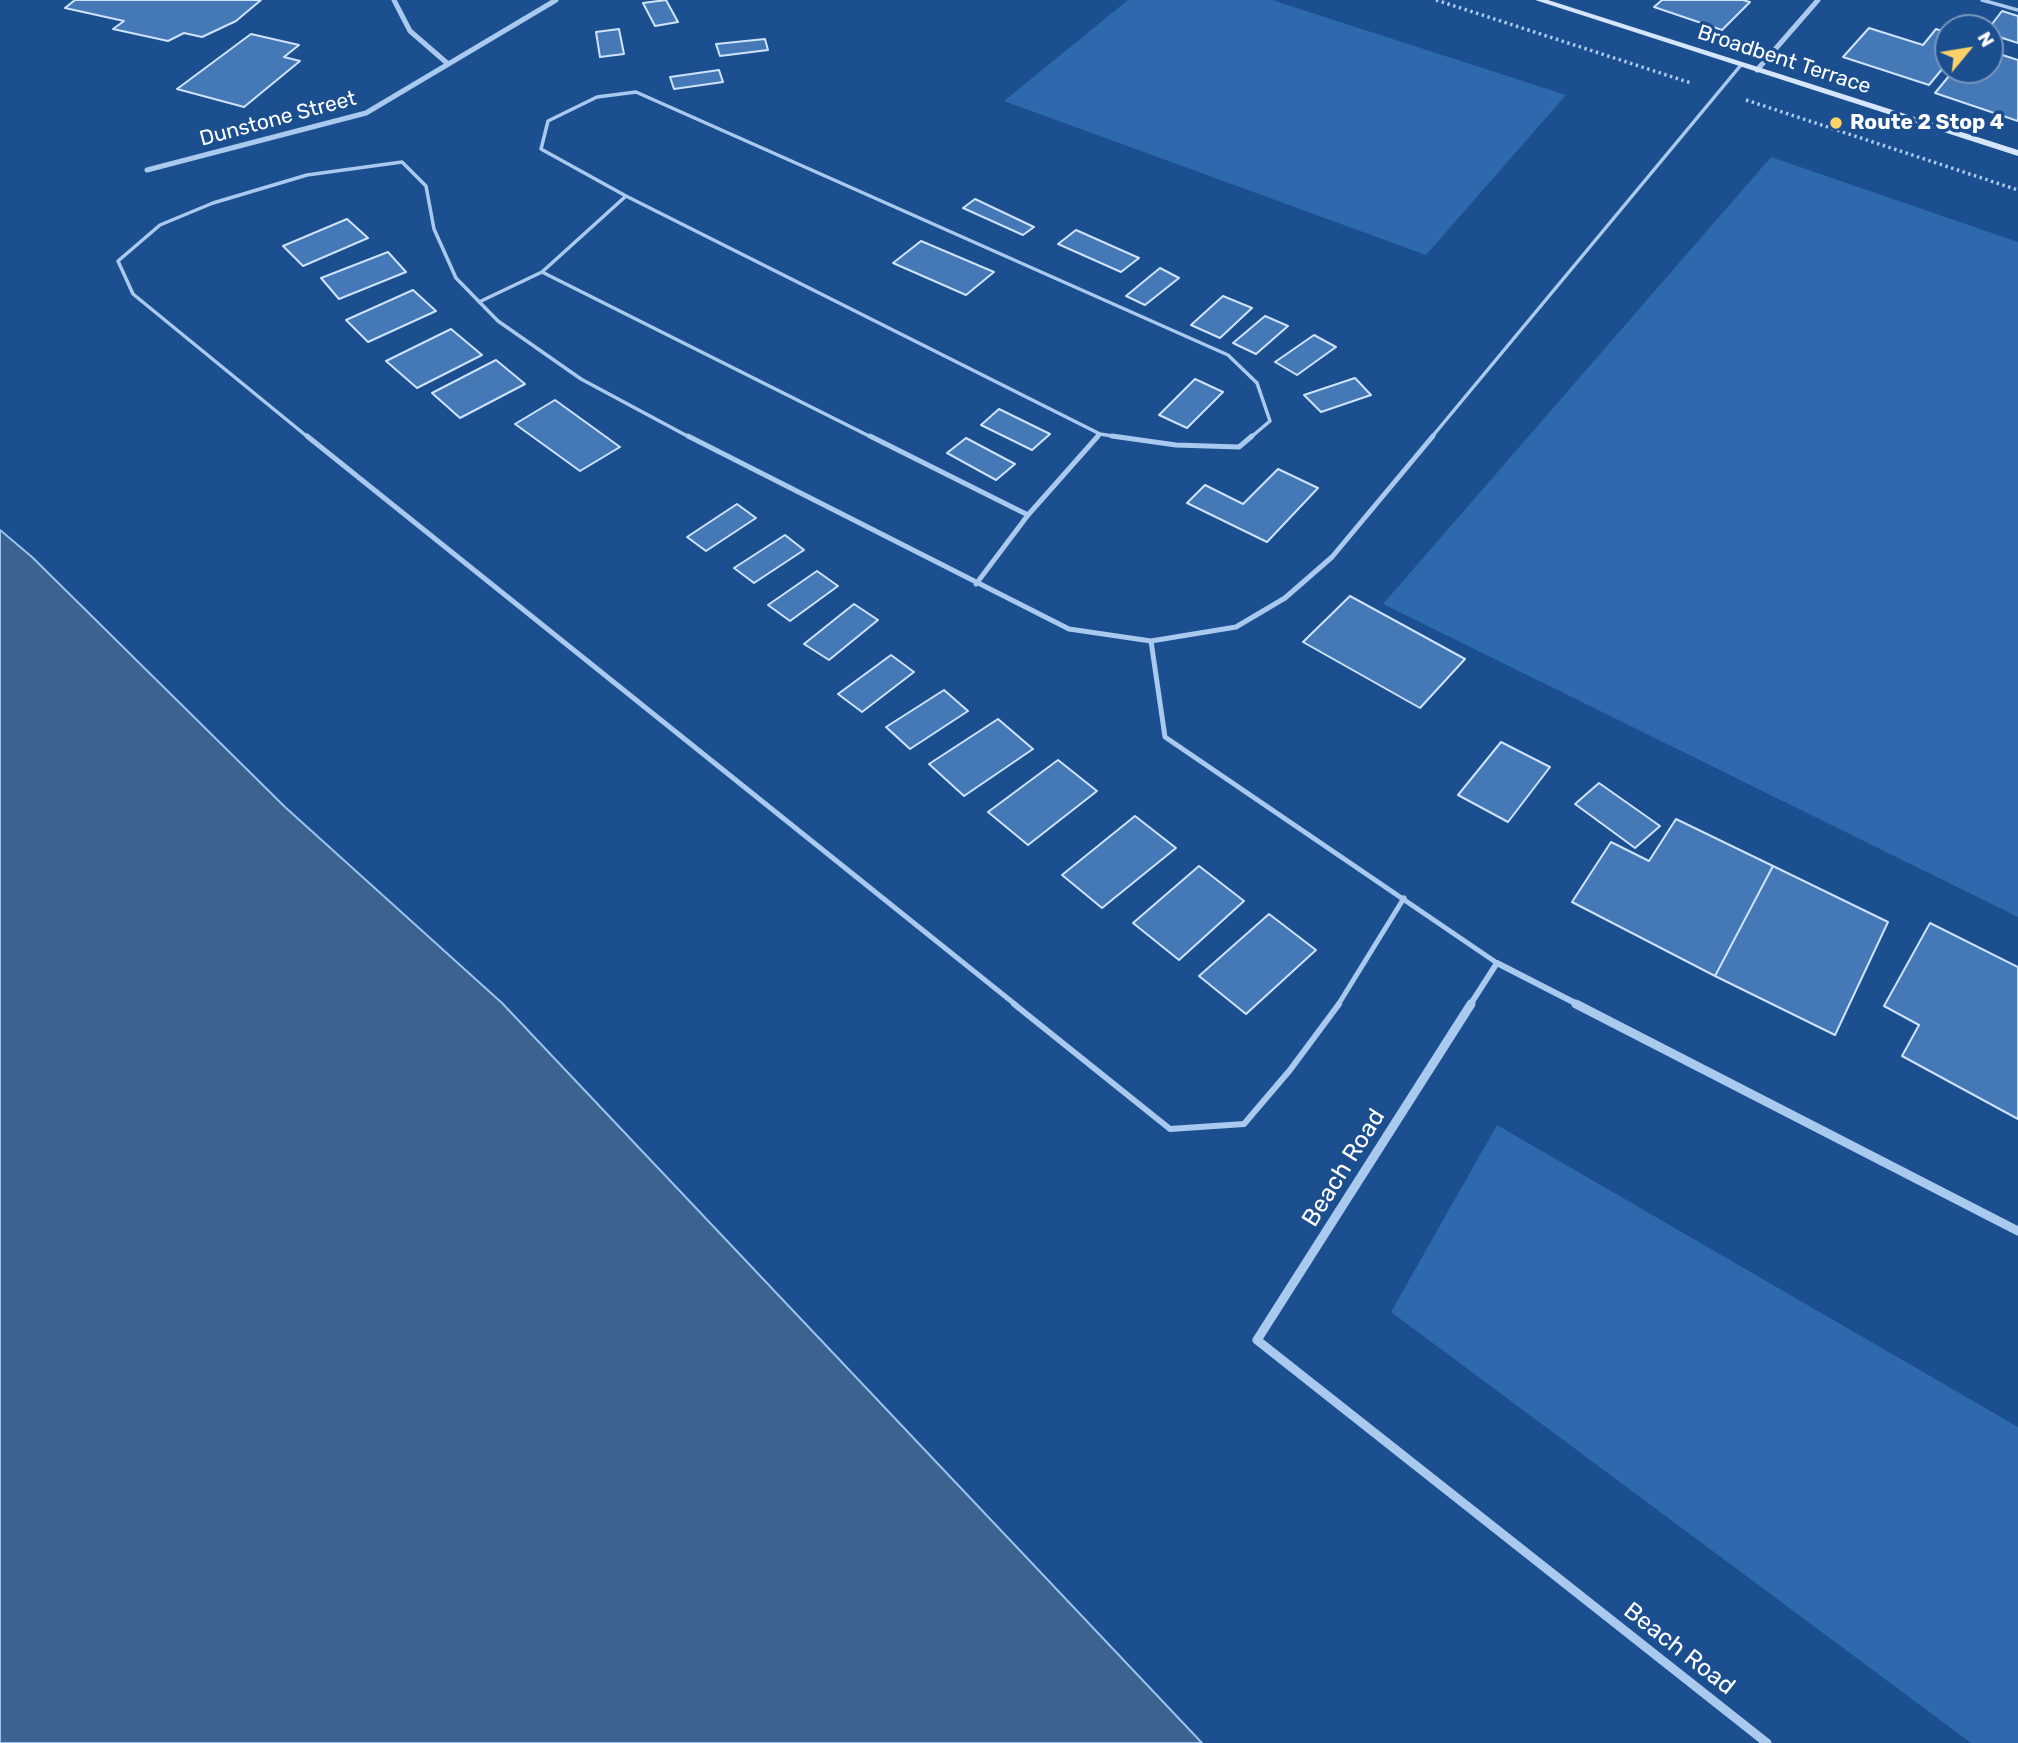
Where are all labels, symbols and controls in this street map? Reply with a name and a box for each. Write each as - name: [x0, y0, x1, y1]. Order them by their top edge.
- north arrow: [1934, 14, 2004, 84]
- street label: Broadbent Terrace: [1694, 20, 1874, 100]
- text: N: [1973, 28, 1999, 51]
- street label: Dunstone Street: [197, 86, 359, 152]
- place label: Route 2 Stop 4: [1850, 110, 2004, 136]
- marker: Route 2 Stop 4: [1828, 115, 1844, 131]
- street label: Beach Road: [1296, 1104, 1392, 1232]
- street label: Beach Road: [1618, 1597, 1740, 1701]

